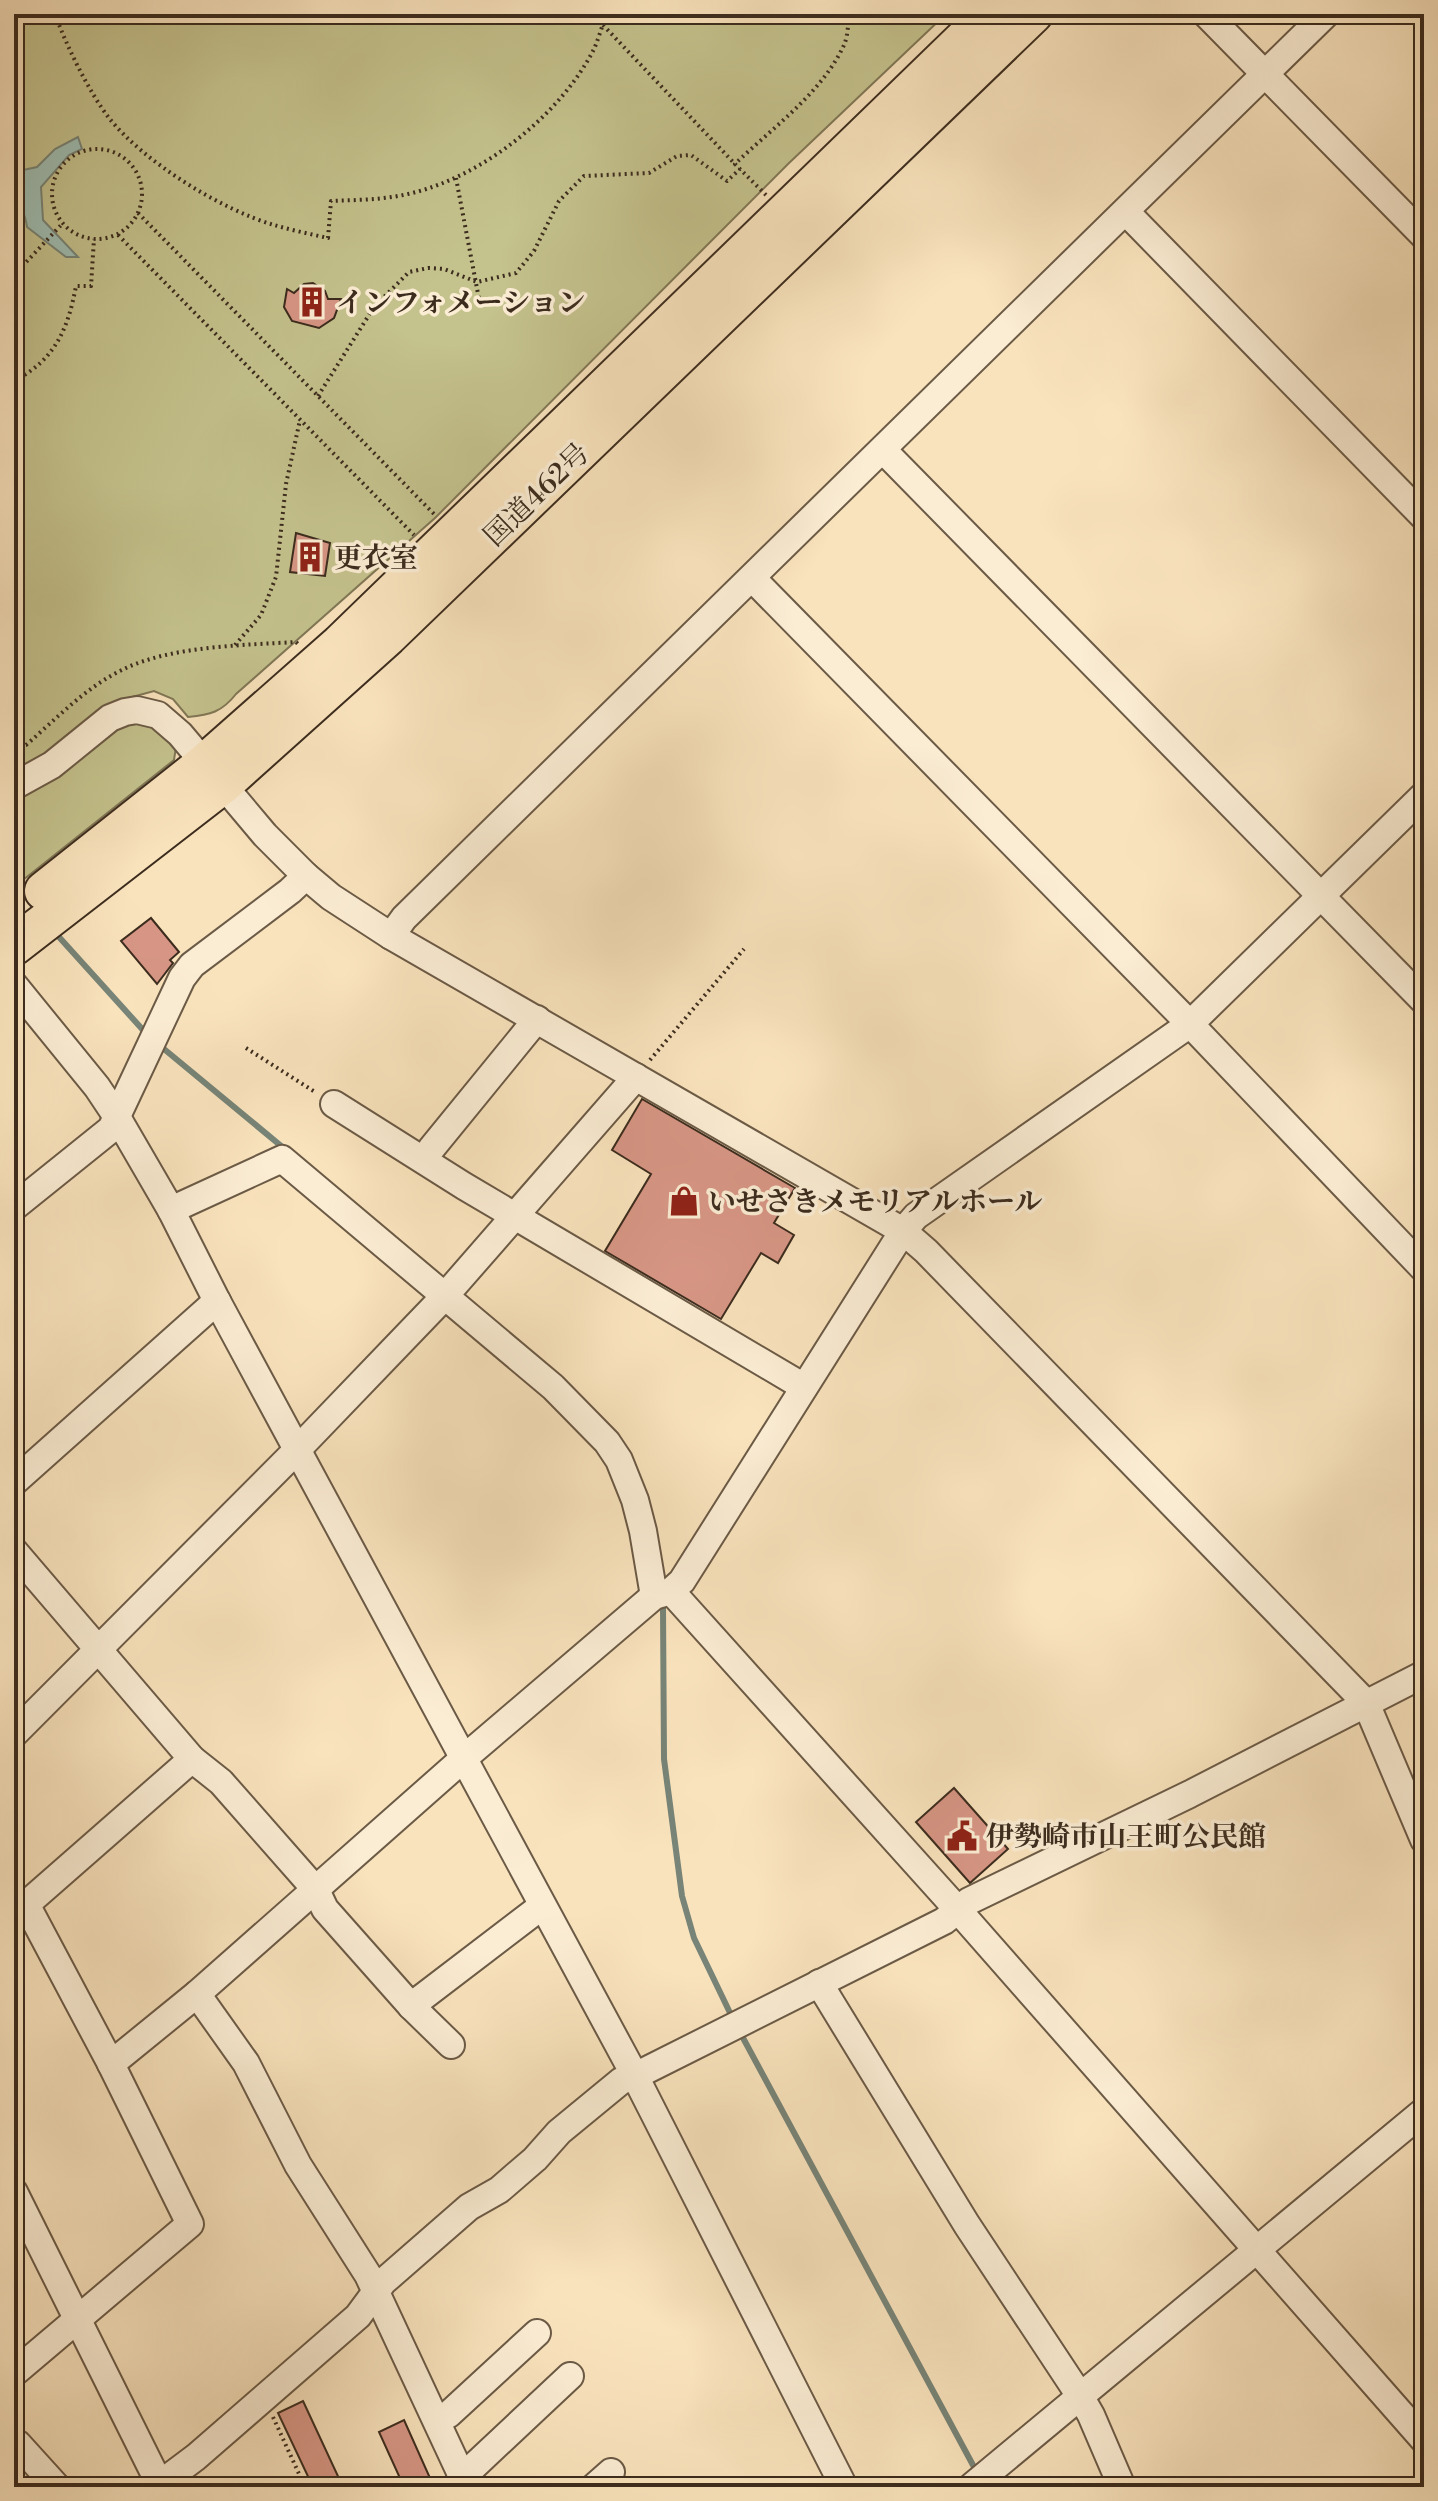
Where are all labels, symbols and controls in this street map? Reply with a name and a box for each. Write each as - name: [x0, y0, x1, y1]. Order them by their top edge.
- building icon: インフォメーション: [295, 285, 329, 319]
- place label: インフォメーション: [336, 286, 585, 321]
- street label: 国道462号: [477, 436, 597, 554]
- building icon: 更衣室: [293, 540, 327, 574]
- place label: 更衣室: [334, 541, 418, 576]
- shop icon: いせさきメモリアルホール: [667, 1184, 701, 1218]
- place label: いせさきメモリアルホール: [708, 1185, 1042, 1220]
- public building icon: 伊勢崎市山王町公民館: [945, 1819, 979, 1853]
- place label: 伊勢崎市山王町公民館: [986, 1820, 1266, 1855]

